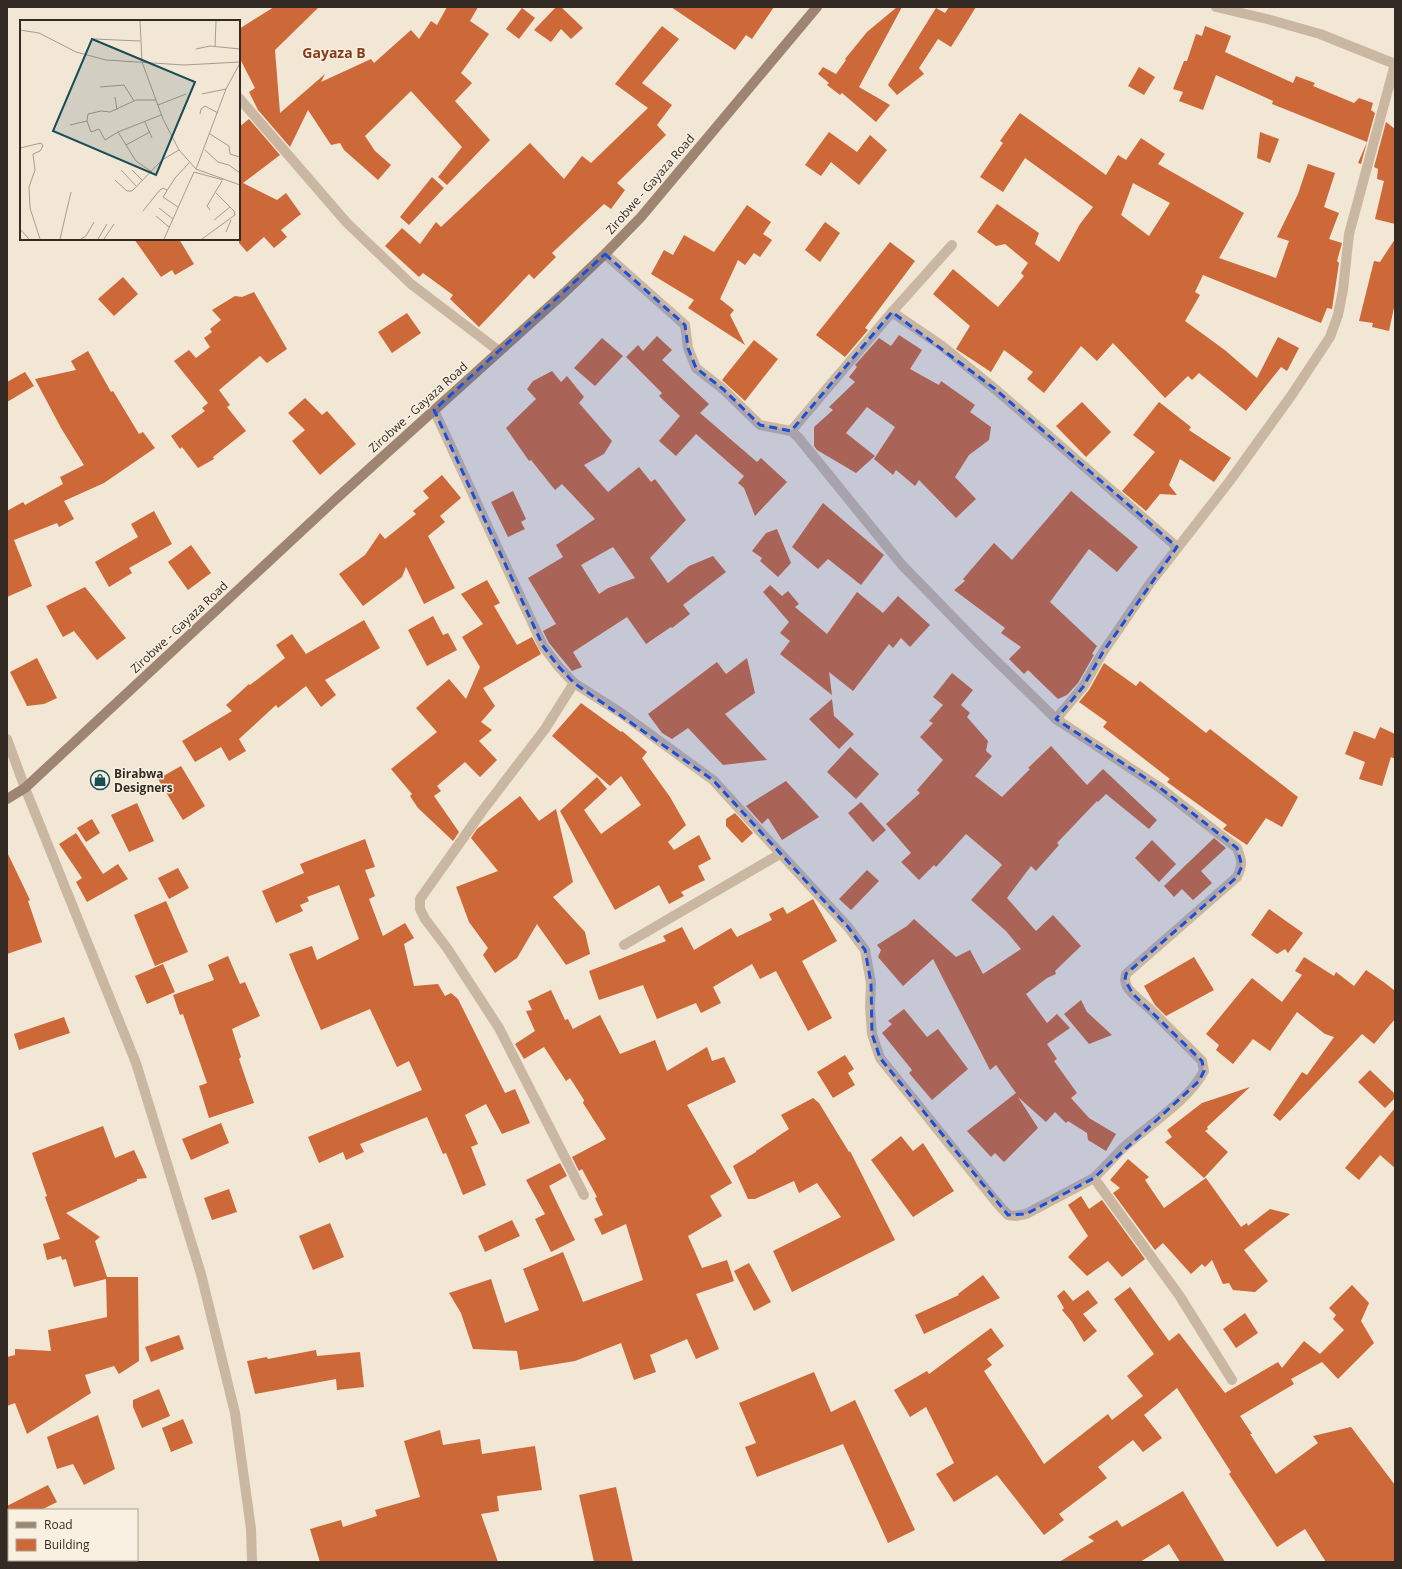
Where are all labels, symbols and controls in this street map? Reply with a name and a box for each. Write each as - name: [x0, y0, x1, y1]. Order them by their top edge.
- inset map: [20, 20, 240, 240]
- district label: Gayaza B: [302, 43, 366, 62]
- street label: Zirobwe - Gayaza Road: [602, 130, 698, 238]
- street label: Zirobwe - Gayaza Road: [365, 358, 471, 456]
- street label: Zirobwe - Gayaza Road: [127, 577, 231, 677]
- place label: Birabwa Designers: [114, 765, 173, 796]
- shop icon: Birabwa Designers: [89, 769, 111, 791]
- legend: [8, 1509, 138, 1561]
- text: Road: [44, 1516, 73, 1533]
- text: Building: [44, 1536, 90, 1553]

